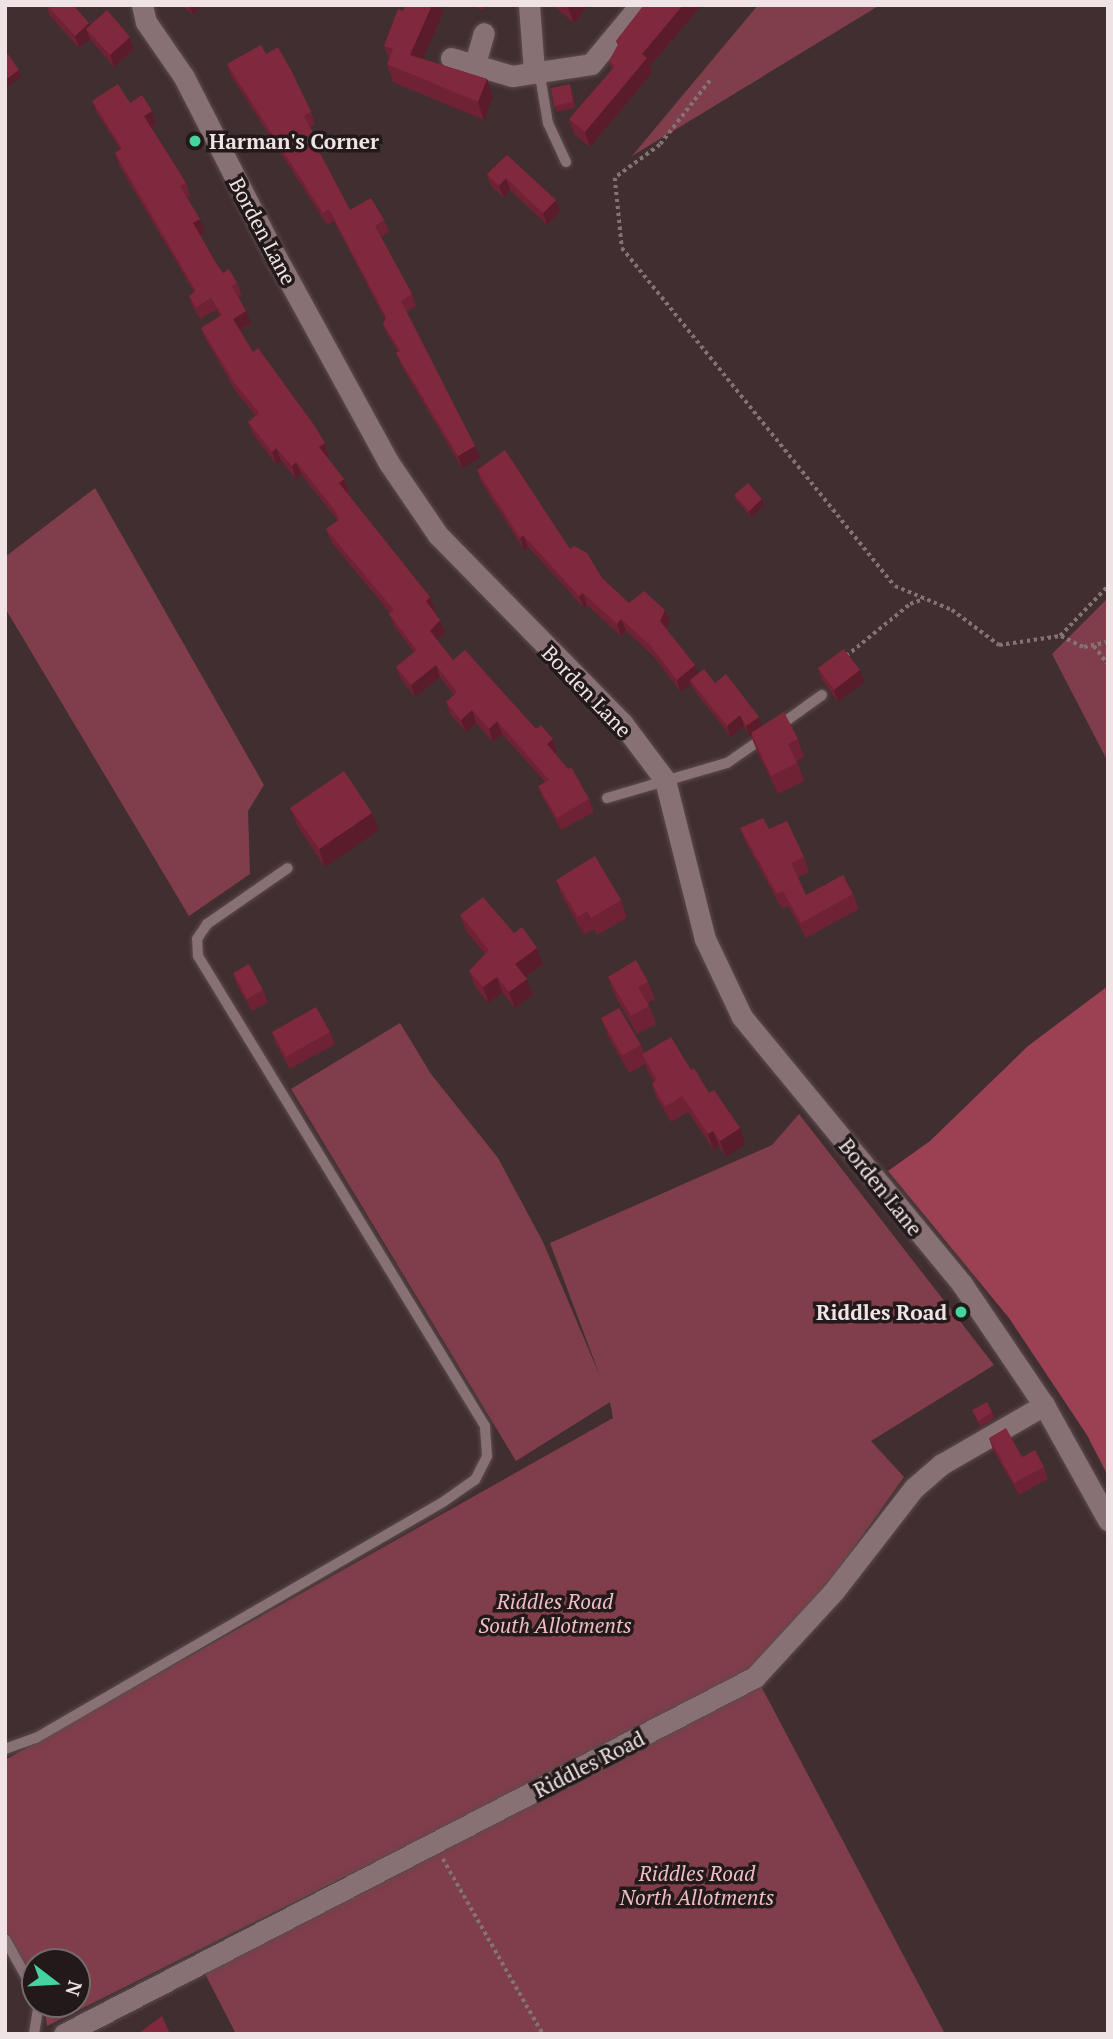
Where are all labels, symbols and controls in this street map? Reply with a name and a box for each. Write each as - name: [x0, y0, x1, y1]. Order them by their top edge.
- place label: Harman's Corner: [209, 128, 379, 154]
- marker: Harman's Corner: [187, 133, 203, 149]
- street label: Borden Lane: [224, 173, 302, 289]
- street label: Borden Lane: [537, 640, 637, 742]
- street label: Borden Lane: [834, 1133, 928, 1241]
- place label: Riddles Road: [816, 1299, 947, 1325]
- marker: Riddles Road: [953, 1304, 969, 1320]
- park label: Riddles Road South Allotments: [478, 1588, 632, 1638]
- street label: Riddles Road: [529, 1725, 649, 1803]
- park label: Riddles Road North Allotments: [620, 1860, 774, 1910]
- north arrow: [21, 1948, 91, 2018]
- text: N: [61, 1978, 89, 1999]

